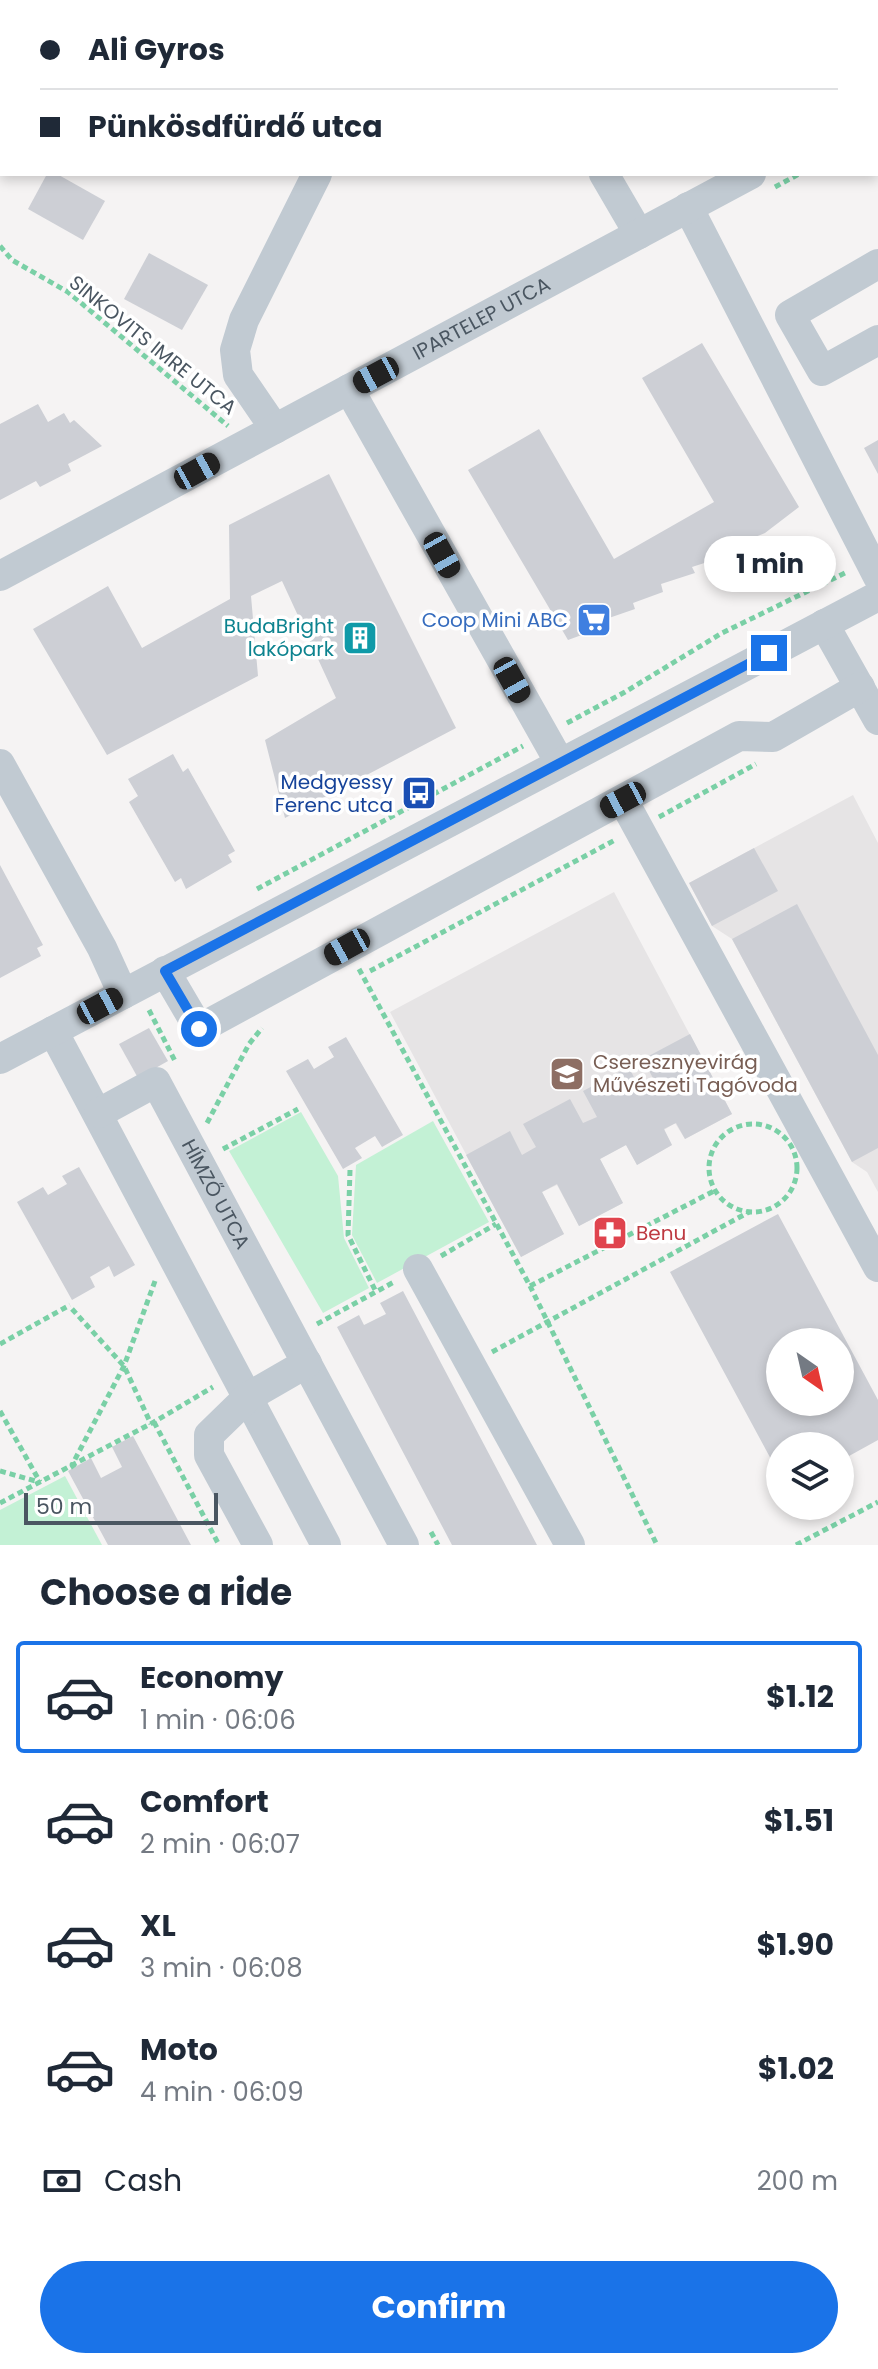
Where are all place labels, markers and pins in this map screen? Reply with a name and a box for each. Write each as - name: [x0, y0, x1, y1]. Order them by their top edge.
- supermarket icon: Coop Mini ABC: [575, 601, 613, 639]
- place label: Coop Mini ABC: [422, 606, 568, 634]
- place label: BudaBright lakópark: [224, 612, 335, 663]
- building icon: BudaBright lakópark: [341, 619, 379, 657]
- place label: Medgyessy Ferenc utca: [275, 768, 393, 819]
- bus stop icon: Medgyessy Ferenc utca: [400, 774, 438, 812]
- place label: Cseresznyevirág Művészeti Tagóvoda: [593, 1048, 798, 1099]
- school or university icon: Cseresznyevirág Művészeti Tagóvoda: [548, 1055, 586, 1093]
- pharmacy icon: Benu: [591, 1214, 629, 1252]
- place label: Benu: [636, 1219, 686, 1247]

